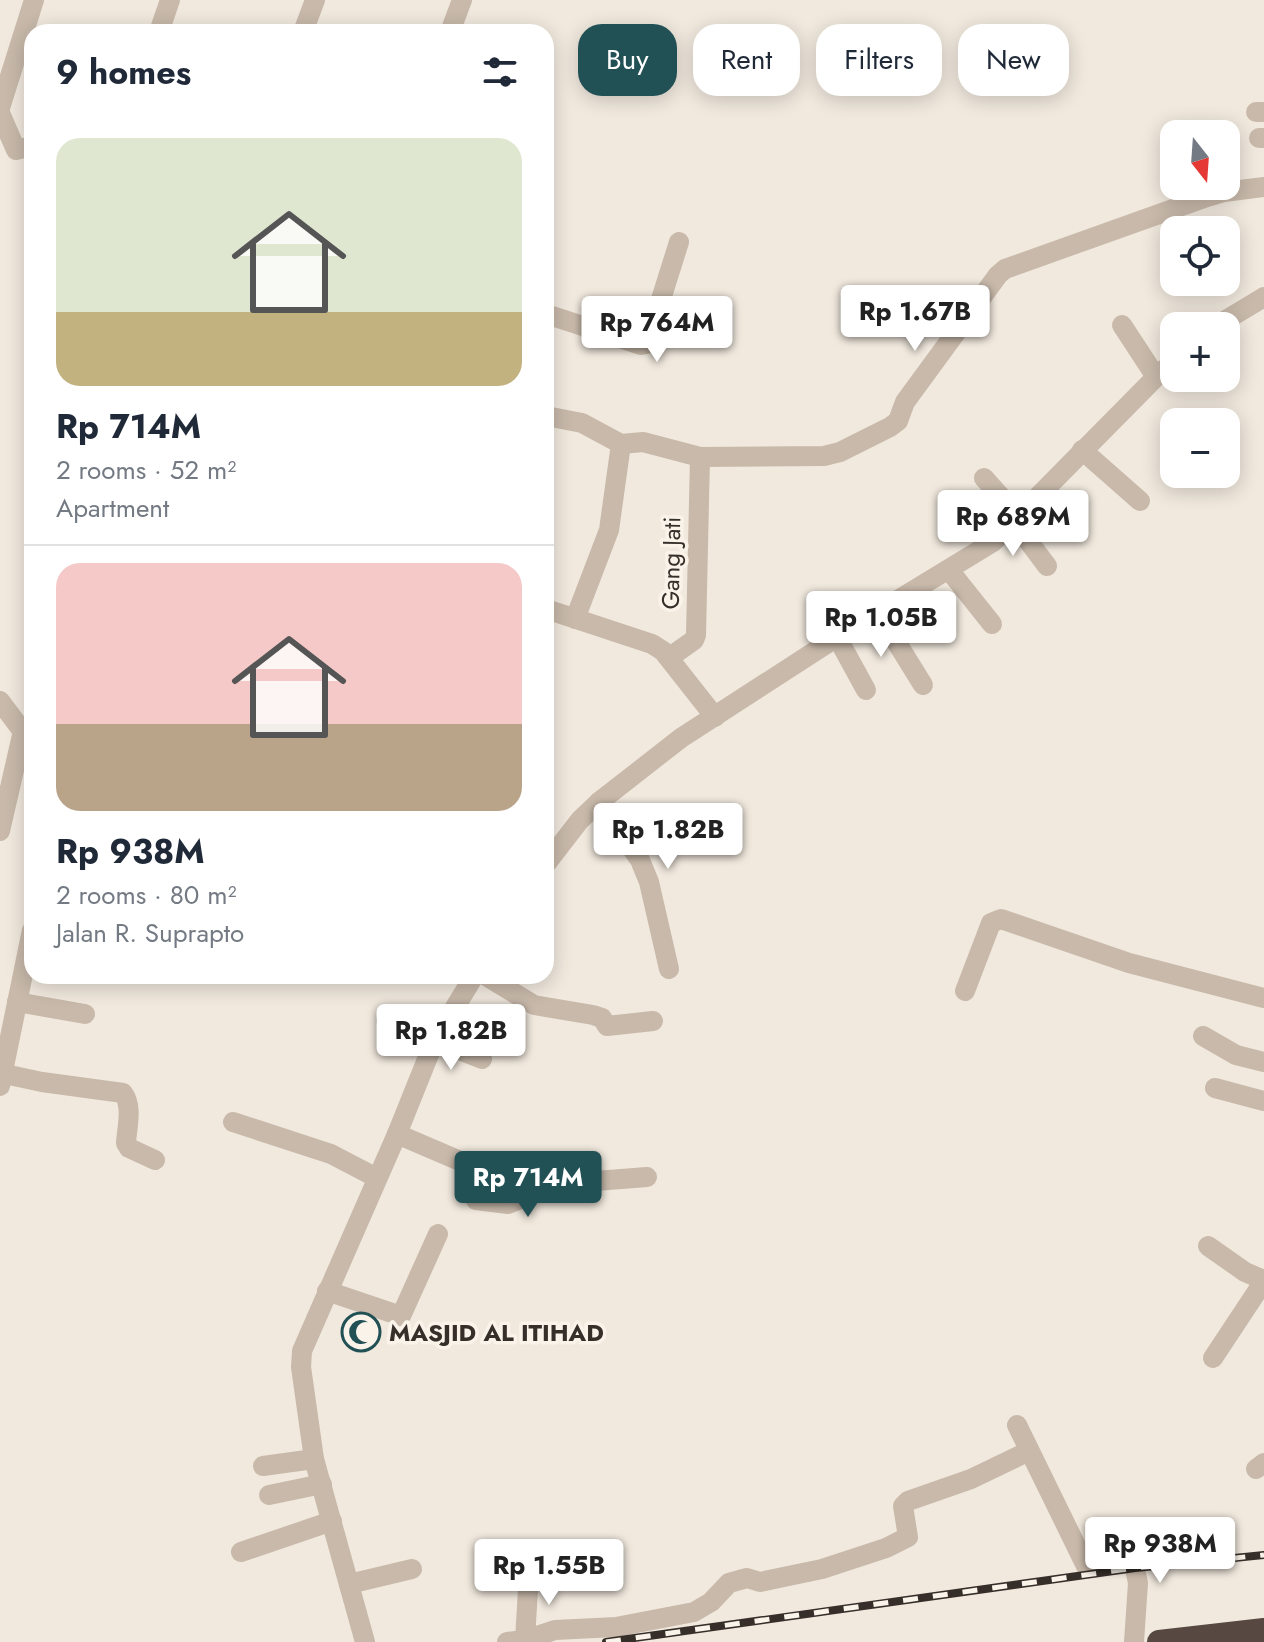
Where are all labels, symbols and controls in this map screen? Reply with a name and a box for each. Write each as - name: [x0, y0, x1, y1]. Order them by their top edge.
- chip: Buy: [578, 24, 677, 96]
- chip: Rent: [693, 24, 800, 96]
- chip: Filters: [816, 24, 942, 96]
- chip: New: [958, 24, 1069, 96]
- text: 9 homes: [56, 48, 191, 97]
- icon: filters: [478, 50, 522, 94]
- north arrow: [1160, 120, 1240, 200]
- map controls: [1160, 120, 1240, 488]
- icon: home: [217, 190, 361, 334]
- button: locate: [1160, 216, 1240, 296]
- pin: Rp 1.67B: [832, 285, 998, 353]
- text: Rp 1.67B: [859, 292, 971, 330]
- pin: Rp 764M: [583, 296, 731, 364]
- text: Rp 764M: [599, 303, 715, 341]
- button: +: [1160, 312, 1240, 392]
- text: Rp 714M: [56, 402, 201, 451]
- button: −: [1160, 408, 1240, 488]
- text: 2 rooms · 52 m²: [56, 451, 236, 489]
- text: Apartment: [56, 489, 169, 527]
- pin: Rp 689M: [939, 490, 1087, 558]
- text: Rp 689M: [956, 497, 1070, 535]
- street label: Gang Jati: [653, 516, 689, 610]
- pin: Rp 1.05B: [798, 591, 964, 659]
- text: Rp 1.05B: [824, 598, 938, 636]
- icon: home: [217, 615, 361, 759]
- pin: Rp 1.82B: [585, 803, 751, 871]
- text: Rp 1.82B: [612, 810, 724, 848]
- text: Rp 938M: [56, 827, 205, 876]
- text: 2 rooms · 80 m²: [56, 876, 237, 914]
- text: Jalan R. Suprapto: [56, 914, 244, 952]
- pin: Rp 1.82B: [368, 1004, 534, 1072]
- text: Rp 1.82B: [395, 1011, 507, 1049]
- pin: Rp 714M: [454, 1151, 602, 1219]
- text: Rp 714M: [473, 1158, 583, 1196]
- mosque icon: MASJID AL ITIHAD: [340, 1311, 382, 1353]
- place label: MASJID AL ITIHAD: [389, 1315, 604, 1350]
- pin: Rp 938M: [1086, 1517, 1234, 1585]
- text: Rp 938M: [1103, 1524, 1217, 1562]
- pin: Rp 1.55B: [466, 1539, 632, 1607]
- text: Rp 1.55B: [492, 1546, 606, 1584]

